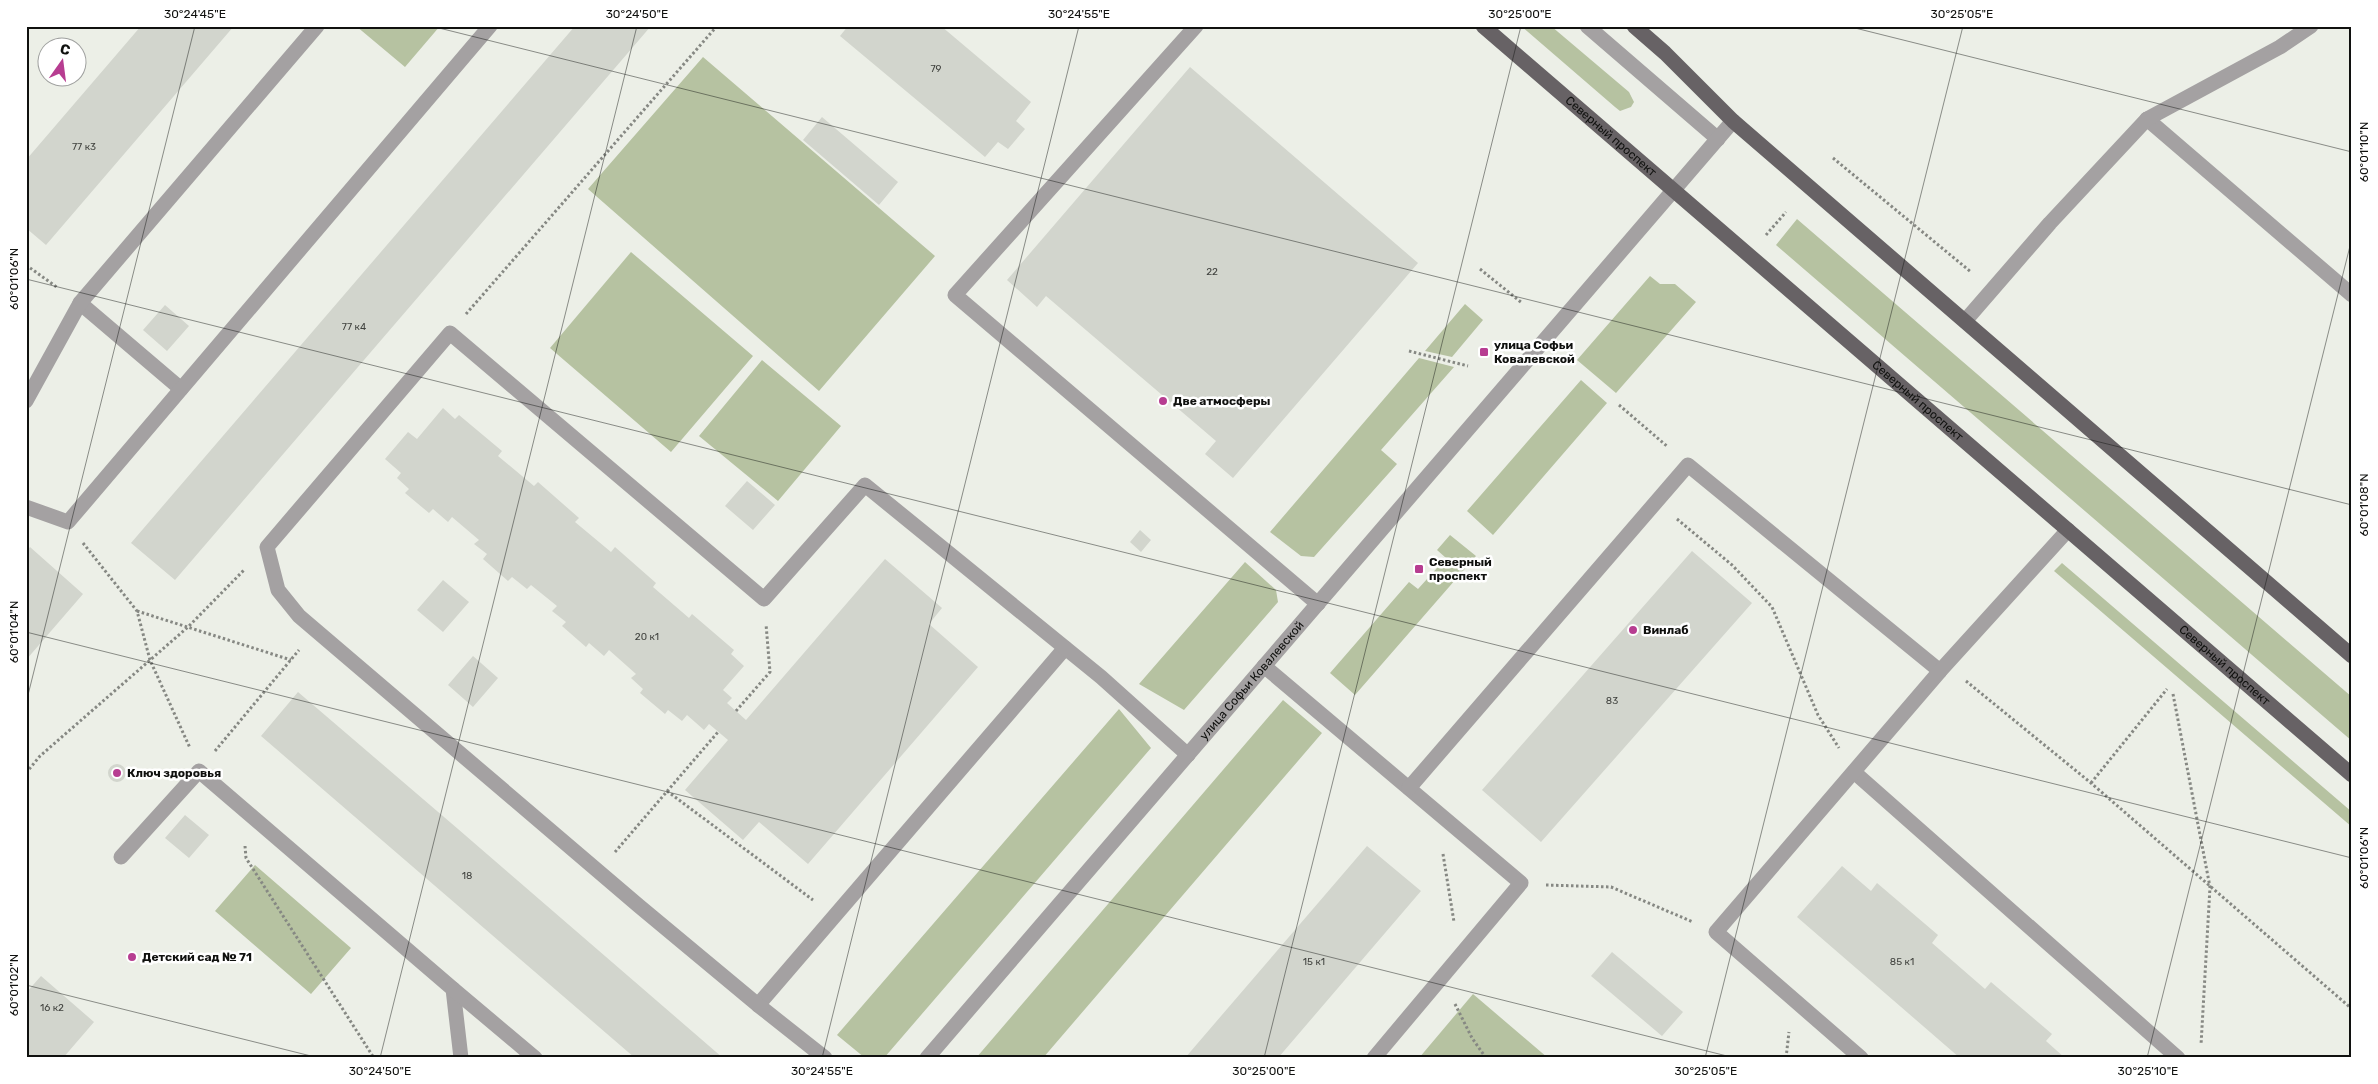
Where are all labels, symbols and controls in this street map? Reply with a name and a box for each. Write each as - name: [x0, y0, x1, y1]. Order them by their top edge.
- text: 30°24'45"E: [164, 7, 226, 21]
- text: 30°24'50"E: [606, 7, 668, 21]
- text: 30°24'55"E: [1048, 7, 1110, 21]
- text: 30°25'00"E: [1488, 7, 1552, 21]
- text: 30°25'05"E: [1931, 7, 1993, 21]
- north arrow: [38, 38, 88, 88]
- text: С: [58, 40, 72, 59]
- house number: 79: [930, 63, 942, 75]
- street label: Северный проспект: [1563, 93, 1659, 179]
- text: 60°01'10"N: [2357, 122, 2371, 182]
- house number: 77 к3: [72, 141, 96, 153]
- text: 60°01'06"N: [7, 248, 21, 310]
- house number: 22: [1206, 266, 1218, 278]
- house number: 77 к4: [342, 321, 366, 333]
- place label: улица Софьи Ковалевской: [1494, 338, 1575, 366]
- marker: улица Софьи Ковалевской: [1478, 346, 1490, 358]
- street label: Северный проспект: [1869, 358, 1966, 444]
- place label: Две атмосферы: [1173, 394, 1270, 408]
- marker: Две атмосферы: [1157, 395, 1169, 407]
- text: 60°01'08"N: [2357, 474, 2371, 536]
- place label: Северный проспект: [1429, 555, 1492, 583]
- marker: Северный проспект: [1413, 563, 1425, 575]
- text: 60°01'04"N: [7, 601, 21, 663]
- street label: улица Софьи Ковалевской: [1197, 618, 1307, 743]
- street label: Северный проспект: [2176, 622, 2273, 708]
- place label: Винлаб: [1643, 623, 1689, 637]
- marker: Винлаб: [1627, 624, 1639, 636]
- house number: 20 к1: [635, 631, 659, 643]
- house number: 83: [1606, 695, 1618, 707]
- place label: Ключ здоровья: [127, 766, 221, 780]
- marker: Ключ здоровья: [111, 767, 123, 779]
- text: 60°01'06"N: [2357, 827, 2371, 889]
- house number: 18: [462, 870, 472, 882]
- place label: Детский сад № 71: [142, 950, 252, 964]
- marker: Детский сад № 71: [126, 951, 138, 963]
- text: 60°01'02"N: [7, 954, 21, 1016]
- house number: 15 к1: [1303, 956, 1325, 968]
- house number: 85 к1: [1890, 956, 1914, 968]
- house number: 16 к2: [40, 1002, 64, 1014]
- text: 30°24'50"E: [349, 1064, 411, 1078]
- text: 30°24'55"E: [791, 1064, 853, 1078]
- text: 30°25'00"E: [1232, 1064, 1296, 1078]
- text: 30°25'05"E: [1675, 1064, 1737, 1078]
- text: 30°25'10"E: [2118, 1064, 2178, 1078]

